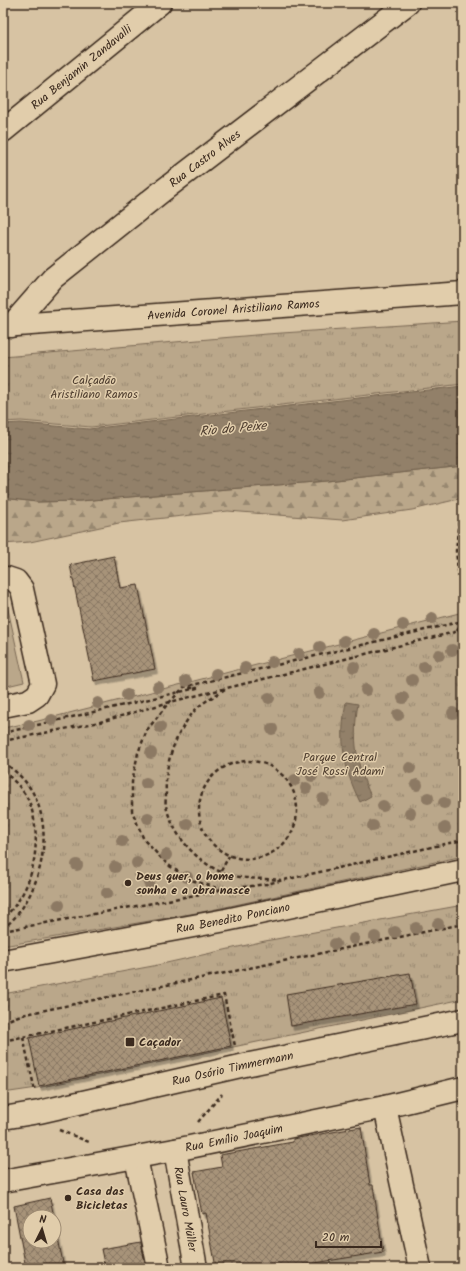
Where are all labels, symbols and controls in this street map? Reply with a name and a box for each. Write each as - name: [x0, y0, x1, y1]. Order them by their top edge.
- street label: Rua Benjamin Zandavalli: [27, 19, 137, 114]
- street label: Rua Castro Alves: [165, 125, 245, 192]
- street label: Avenida Coronel Aristiliano Ramos: [147, 294, 320, 325]
- park label: Calçadão Aristiliano Ramos: [50, 371, 138, 404]
- water label: Rio do Peixe: [199, 416, 268, 442]
- park label: Parque Central José Rossi Adami: [296, 748, 385, 781]
- place label: Deus quer, o home sonha e a obra nasce: [136, 867, 250, 900]
- marker: Deus quer, o home sonha e a obra nasce: [123, 878, 133, 888]
- street label: Rua Benedito Ponciano: [174, 897, 292, 939]
- place label: Caçador: [139, 1033, 182, 1052]
- marker: Caçador: [124, 1036, 136, 1048]
- street label: Rua Osório Timmermann: [170, 1046, 295, 1091]
- street label: Rua Emílio Joaquim: [183, 1119, 285, 1157]
- street label: Rua Lauro Müller: [169, 1165, 203, 1254]
- place label: Casa das Bicicletas: [76, 1182, 128, 1215]
- marker: Casa das Bicicletas: [63, 1193, 73, 1203]
- north arrow: [22, 1209, 62, 1249]
- text: N: [39, 1211, 47, 1229]
- scale bar: [316, 1223, 381, 1249]
- text: 20 m: [322, 1228, 350, 1247]

